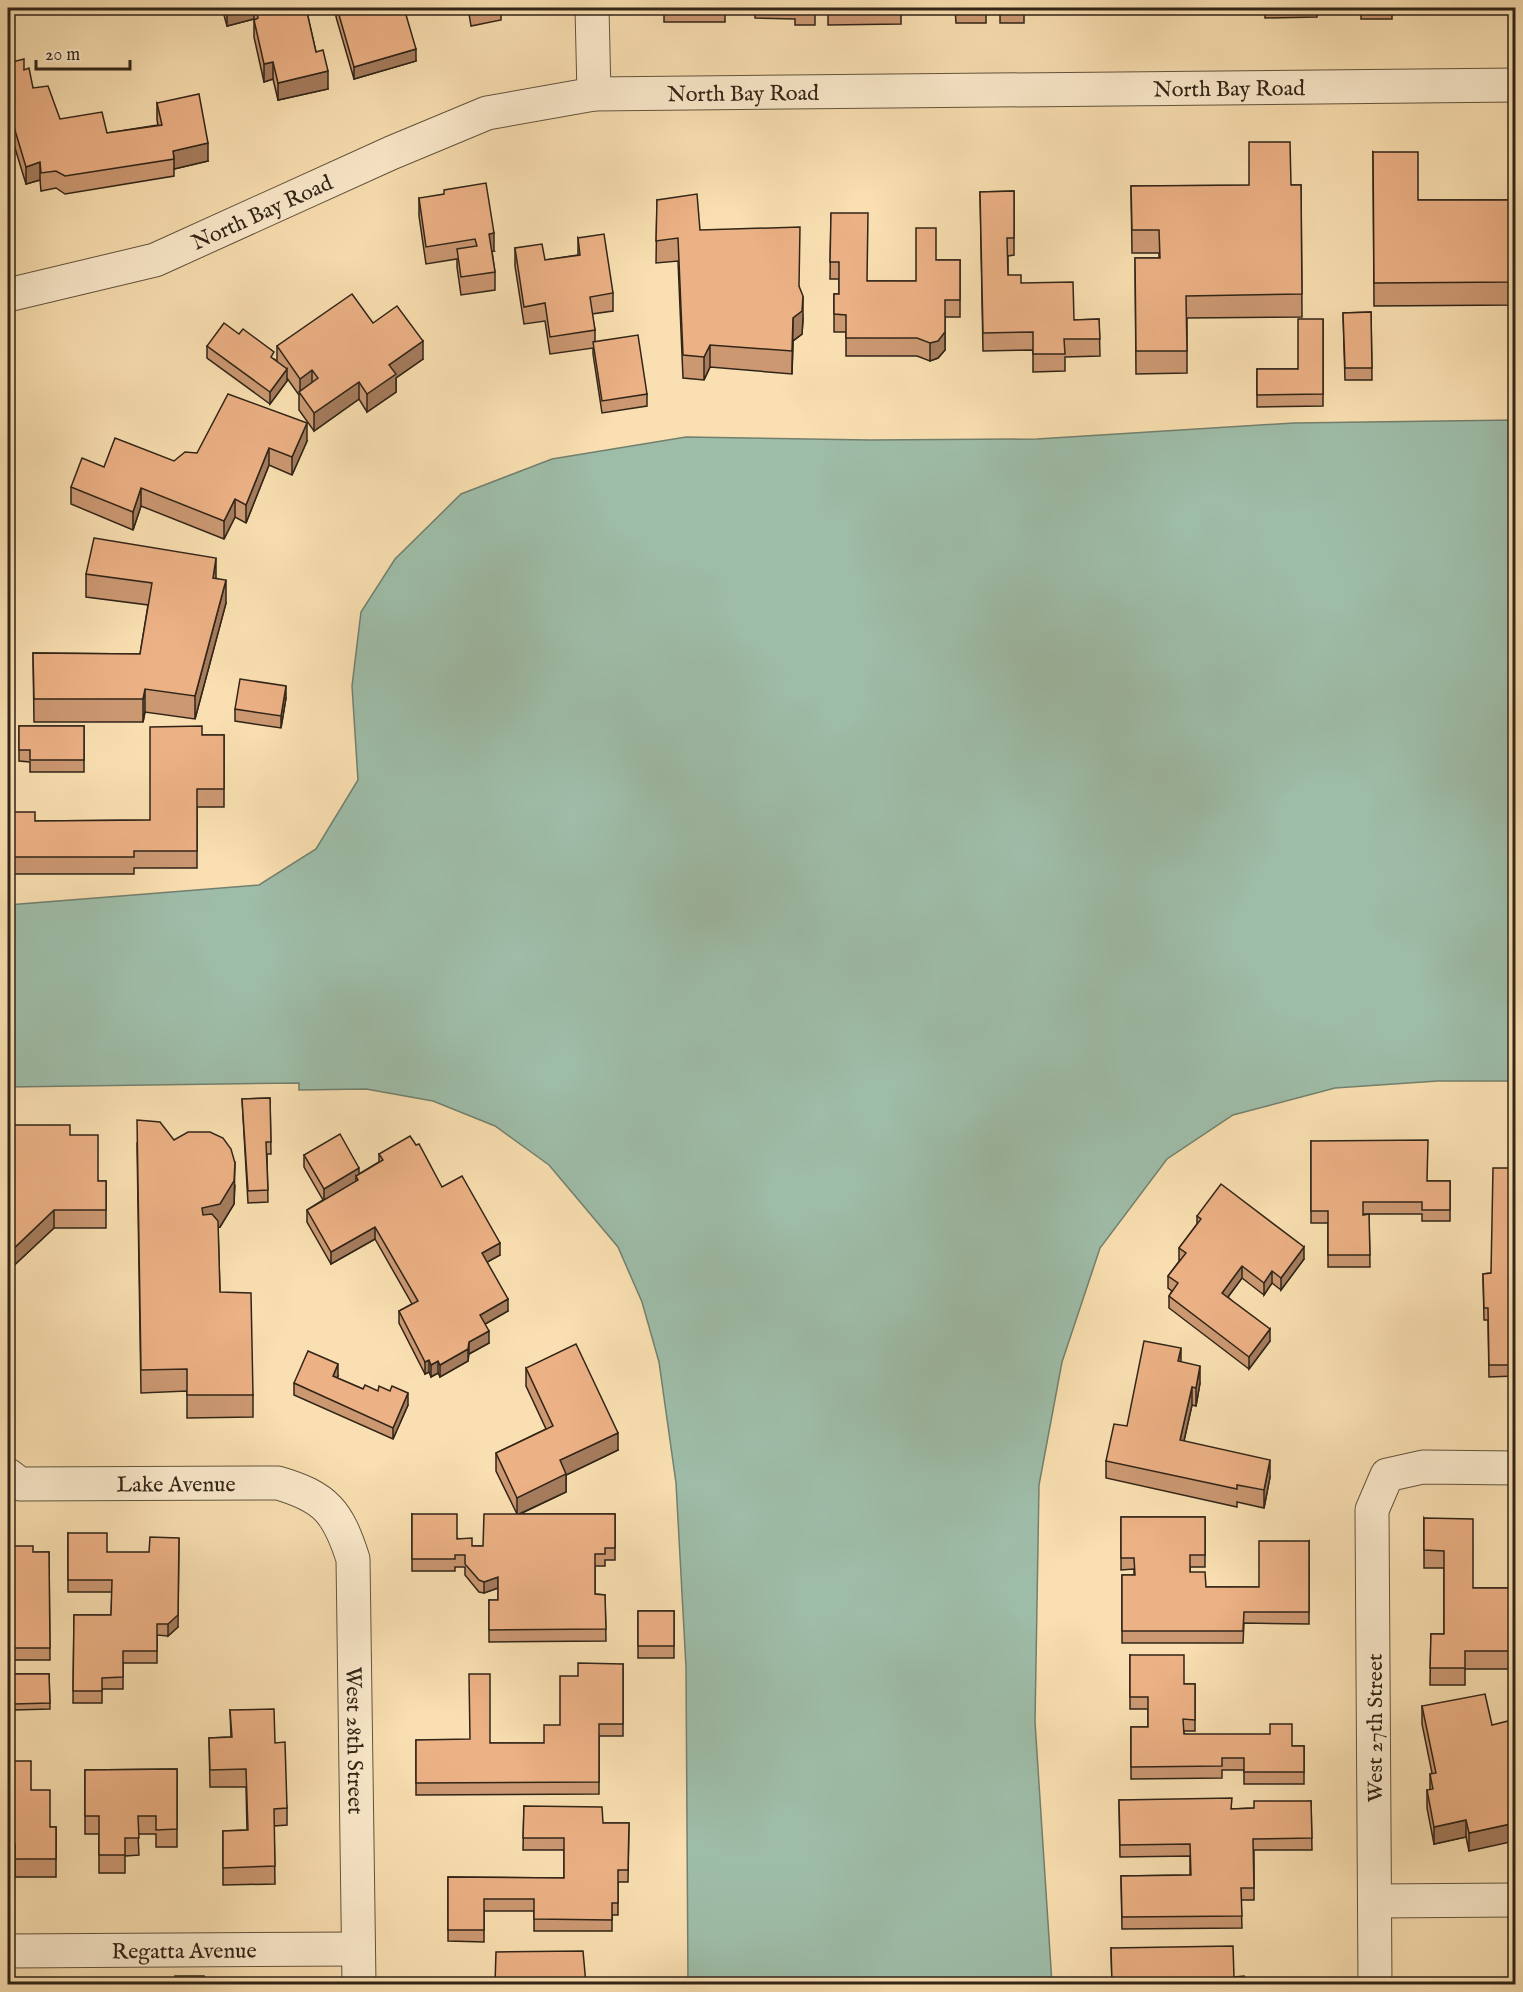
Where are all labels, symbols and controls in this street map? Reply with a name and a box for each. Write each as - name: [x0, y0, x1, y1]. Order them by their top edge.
- scale bar: [36, 33, 130, 71]
- text: 20 m: [45, 44, 80, 67]
- street label: North Bay Road: [1153, 75, 1305, 105]
- street label: North Bay Road: [667, 80, 819, 109]
- street label: North Bay Road: [187, 169, 337, 258]
- street label: Lake Avenue: [116, 1471, 236, 1500]
- street label: West 27th Street: [1362, 1653, 1390, 1803]
- street label: West 28th Street: [339, 1666, 369, 1815]
- street label: Regatta Avenue: [111, 1938, 257, 1966]

